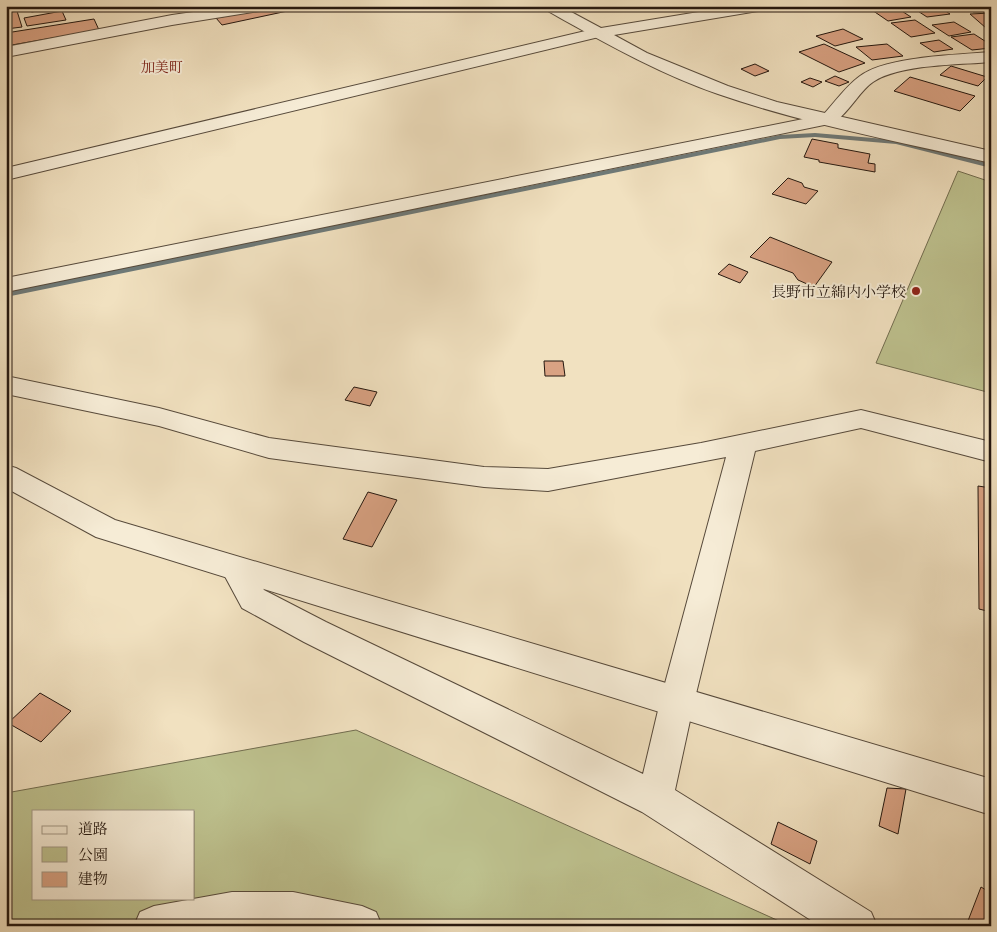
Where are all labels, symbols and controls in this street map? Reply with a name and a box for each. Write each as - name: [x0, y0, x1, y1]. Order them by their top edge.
- district label: 加美町: [141, 57, 183, 77]
- place label: 長野市立綿内小学校: [771, 281, 906, 302]
- marker: 長野市立綿内小学校: [910, 285, 922, 297]
- legend: [32, 810, 195, 900]
- text: 道路: [78, 818, 108, 839]
- text: 公園: [78, 844, 108, 865]
- text: 建物: [78, 868, 108, 889]

